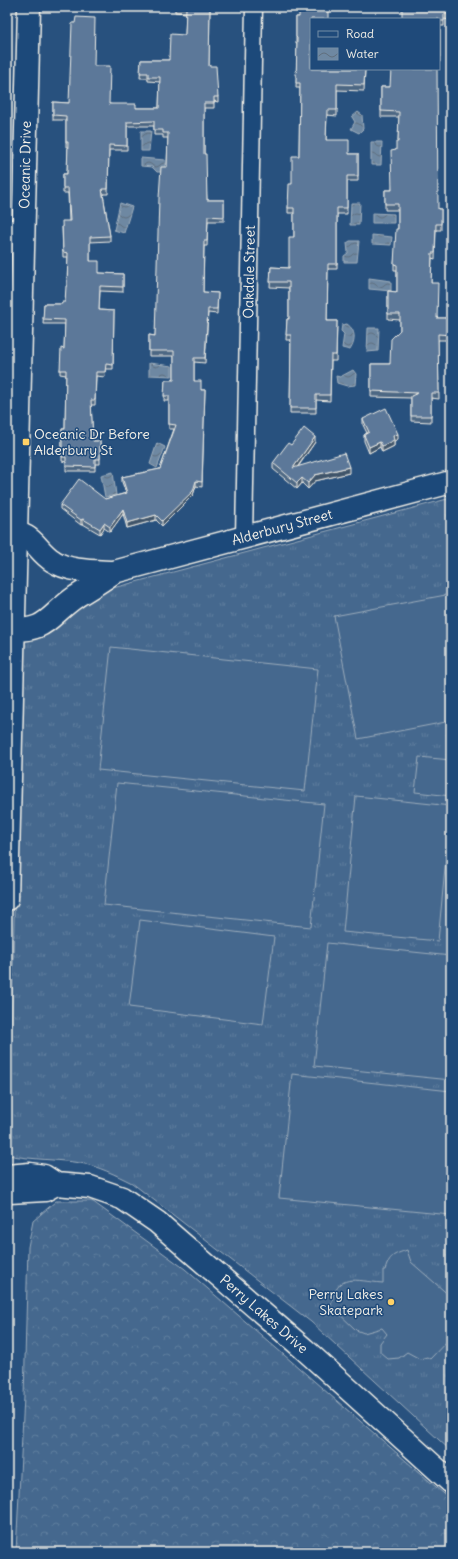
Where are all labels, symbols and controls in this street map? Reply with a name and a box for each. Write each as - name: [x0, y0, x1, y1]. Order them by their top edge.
- legend: [310, 18, 440, 70]
- text: Road: [346, 26, 374, 41]
- text: Water: [346, 46, 379, 61]
- street label: Oceanic Drive: [15, 121, 35, 209]
- street label: Oakdale Street: [239, 225, 259, 319]
- place label: Oceanic Dr Before Alderbury St: [34, 425, 150, 459]
- marker: Oceanic Dr Before Alderbury St: [21, 437, 31, 447]
- street label: Alderbury Street: [230, 505, 335, 549]
- street label: Perry Lakes Drive: [216, 1271, 312, 1357]
- place label: Perry Lakes Skatepark: [308, 1285, 383, 1319]
- marker: Perry Lakes Skatepark: [386, 1297, 396, 1307]

